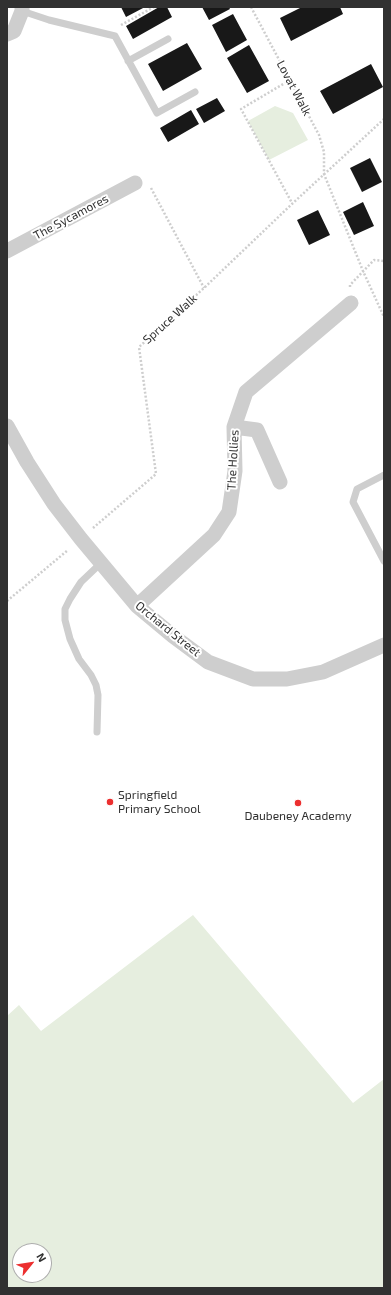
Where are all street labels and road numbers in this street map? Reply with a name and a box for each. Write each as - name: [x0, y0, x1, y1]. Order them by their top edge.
- street label: Lovat Walk: [273, 58, 315, 118]
- street label: The Sycamores: [31, 191, 111, 243]
- street label: Spruce Walk: [140, 291, 200, 347]
- street label: The Hollies: [224, 429, 242, 491]
- street label: Orchard Street: [133, 598, 203, 660]

